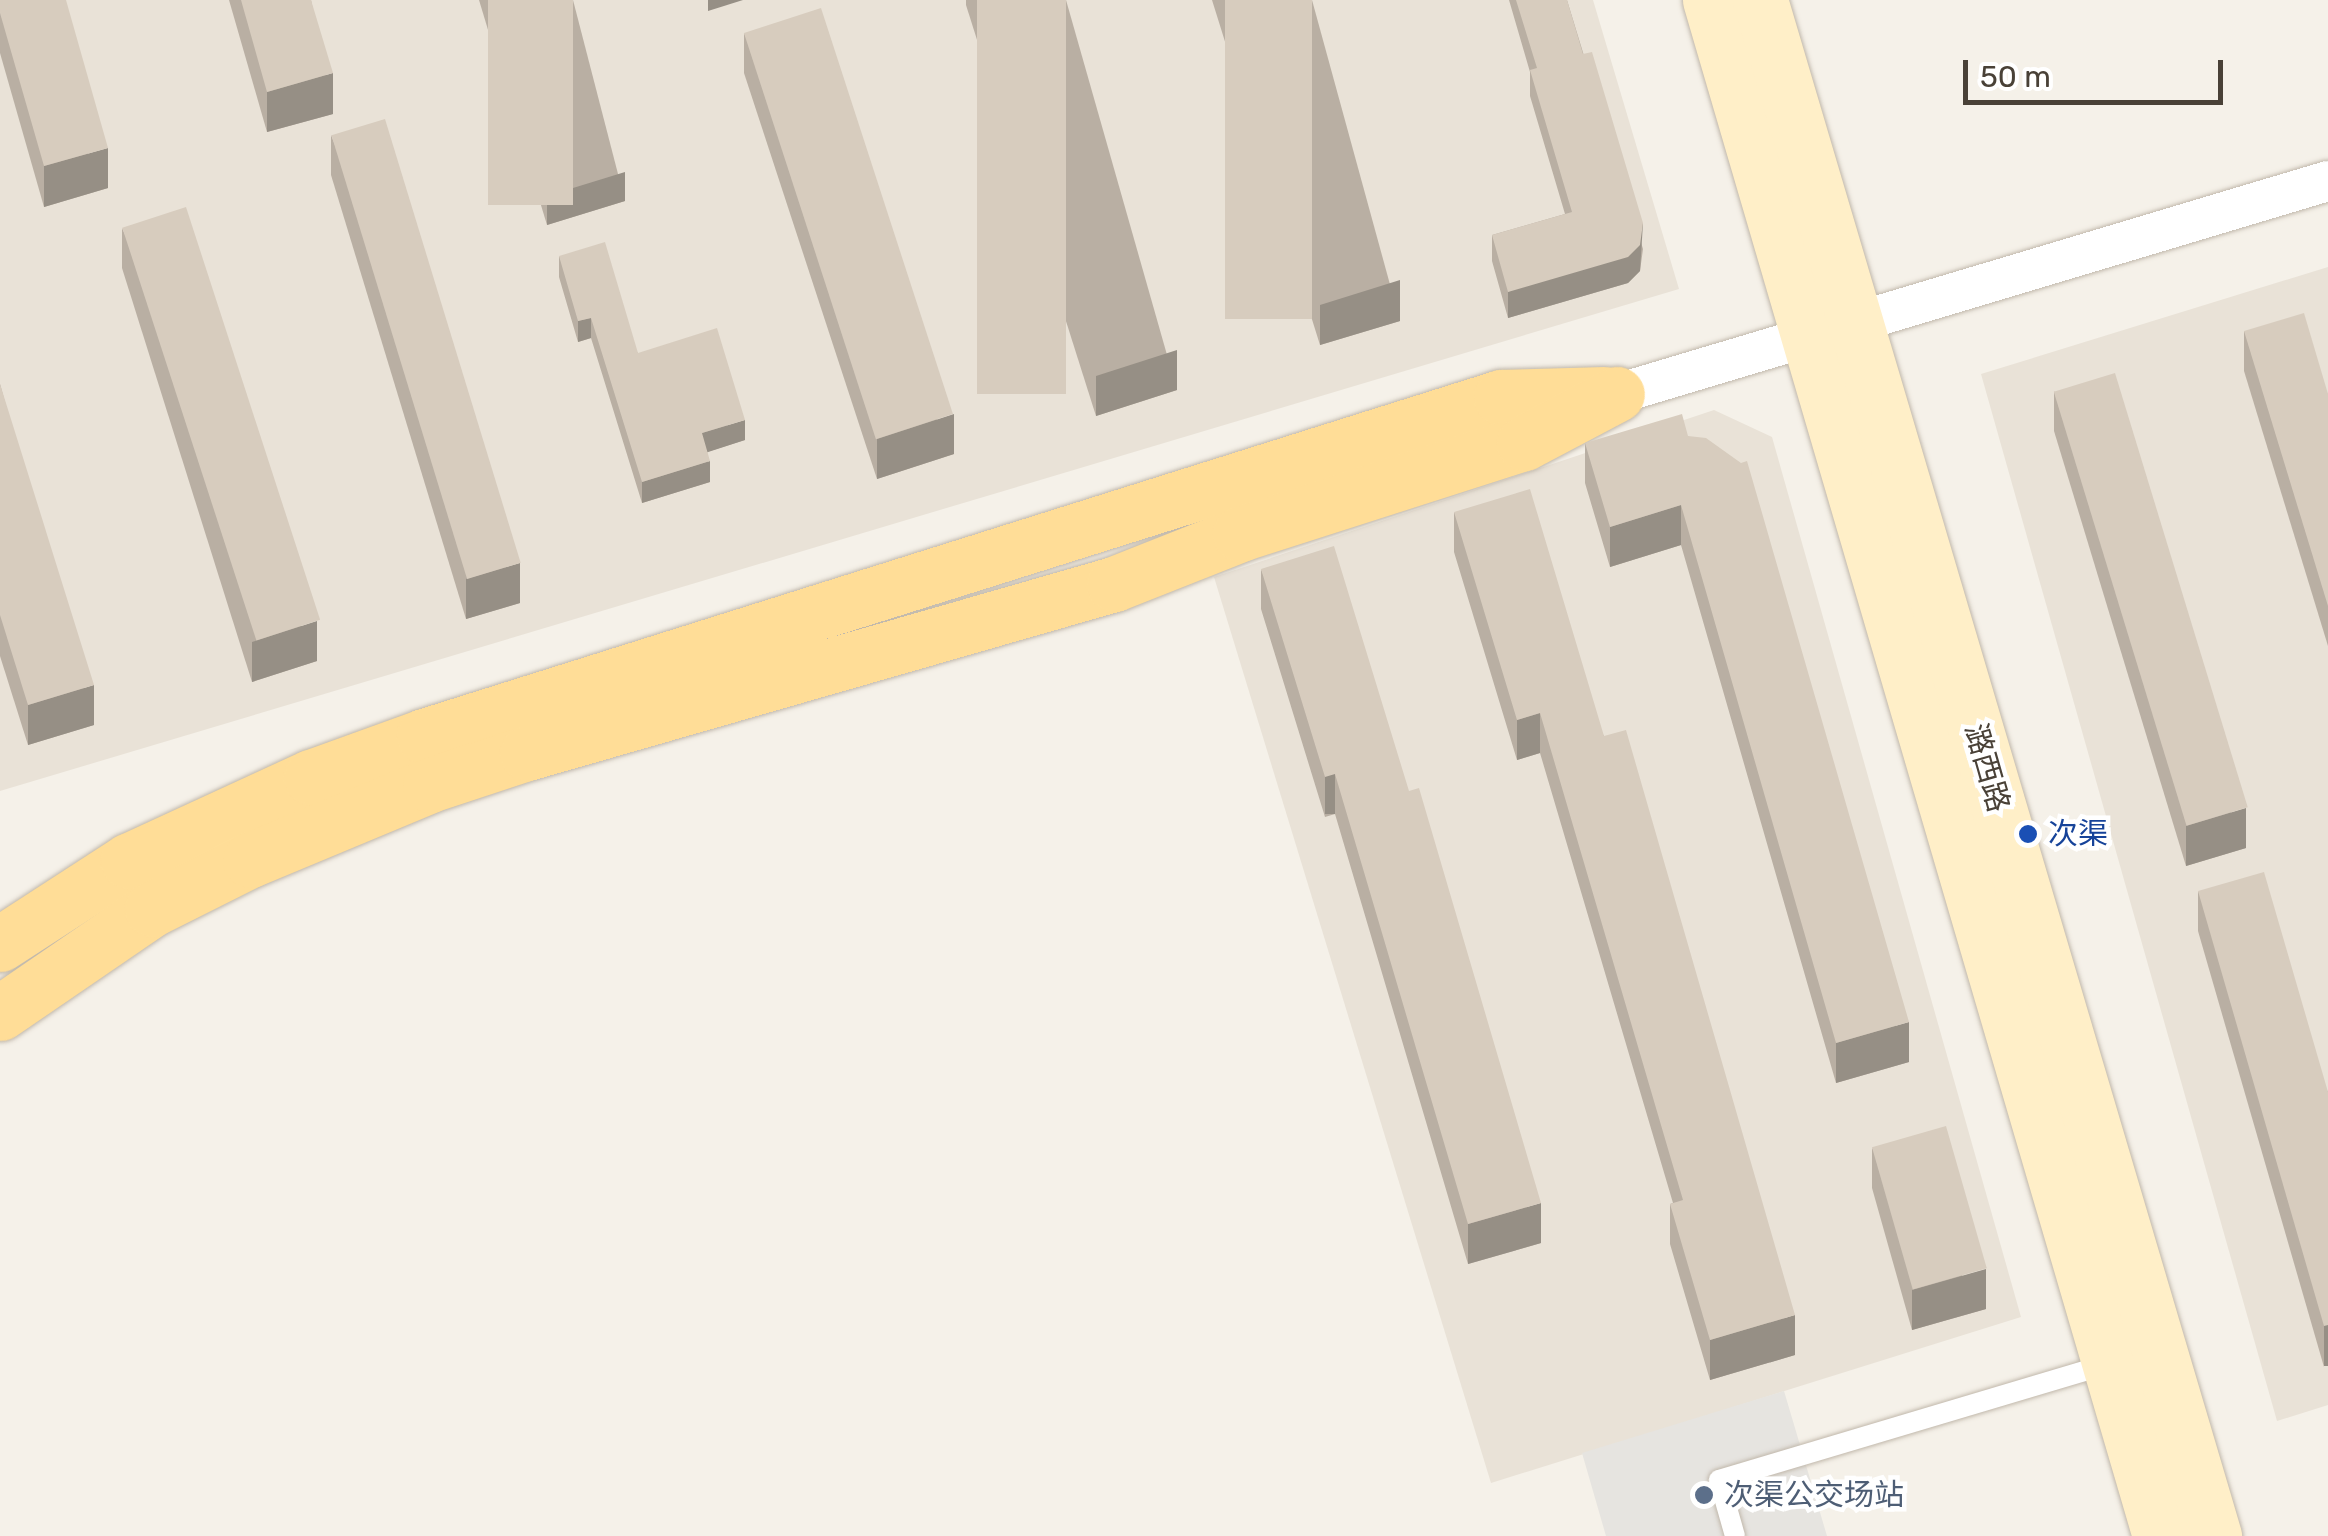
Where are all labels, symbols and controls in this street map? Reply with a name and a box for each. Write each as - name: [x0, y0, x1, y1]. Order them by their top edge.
- scale bar: [1968, 40, 2228, 102]
- text: 50 m: [1980, 59, 2051, 95]
- street label: 潞西路: [1957, 720, 2017, 816]
- place label: 次渠: [2048, 816, 2108, 852]
- marker: 次渠: [2017, 823, 2039, 845]
- place label: 次渠公交场站: [1724, 1477, 1904, 1513]
- marker: 次渠公交场站: [1693, 1484, 1715, 1506]

